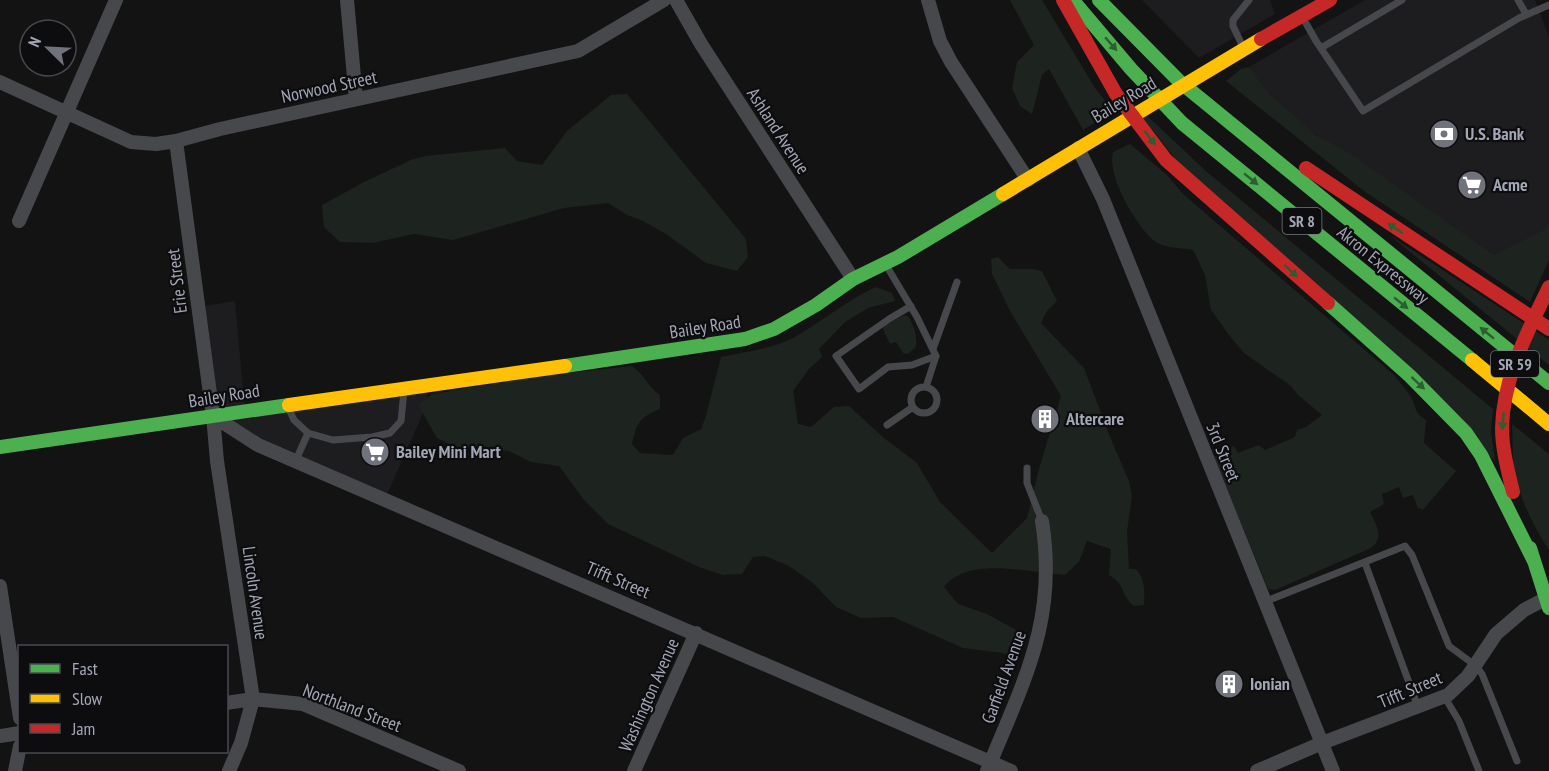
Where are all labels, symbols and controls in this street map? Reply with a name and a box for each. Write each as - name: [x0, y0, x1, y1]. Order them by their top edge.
- north arrow: [18, 18, 78, 78]
- text: N: [23, 34, 45, 50]
- one-way arrow: [1104, 36, 1117, 52]
- street label: Norwood Street: [279, 65, 379, 108]
- street label: Bailey Road: [1087, 71, 1160, 128]
- street label: Ashland Avenue: [742, 83, 815, 178]
- bank icon: U.S. Bank: [1428, 118, 1460, 150]
- place label: U.S. Bank: [1465, 122, 1525, 145]
- one-way arrow: [1143, 131, 1155, 146]
- supermarket icon: Acme: [1456, 169, 1488, 201]
- one-way arrow: [1243, 173, 1259, 186]
- place label: Acme: [1492, 173, 1528, 196]
- road number: SR 8: [1282, 208, 1322, 234]
- street label: Akron Expressway: [1333, 220, 1434, 309]
- one-way arrow: [1387, 223, 1403, 234]
- street label: Erie Street: [161, 247, 192, 315]
- one-way arrow: [1283, 264, 1298, 277]
- one-way arrow: [1393, 296, 1408, 309]
- street label: Bailey Road: [668, 310, 742, 343]
- one-way arrow: [1480, 327, 1495, 340]
- road number: SR 59: [1491, 351, 1539, 377]
- one-way arrow: [1410, 376, 1425, 390]
- street label: Bailey Road: [187, 379, 261, 412]
- building icon: Altercare: [1029, 403, 1061, 435]
- place label: Altercare: [1065, 407, 1125, 430]
- one-way arrow: [1498, 411, 1508, 430]
- street label: 3rd Street: [1201, 419, 1246, 485]
- supermarket icon: Bailey Mini Mart: [359, 436, 391, 468]
- place label: Bailey Mini Mart: [396, 440, 501, 463]
- street label: Lincoln Avenue: [238, 545, 273, 641]
- street label: Tifft Street: [583, 556, 654, 603]
- street label: Garfield Avenue: [976, 627, 1031, 726]
- street label: Washington Avenue: [613, 635, 684, 755]
- legend: [18, 645, 228, 753]
- text: Fast: [72, 657, 98, 680]
- street label: Tifft Street: [1374, 666, 1445, 713]
- building icon: Ionian: [1213, 668, 1245, 700]
- place label: Ionian: [1250, 672, 1290, 695]
- street label: Northland Street: [300, 678, 405, 737]
- text: Slow: [72, 687, 103, 710]
- text: Jam: [71, 717, 95, 740]

